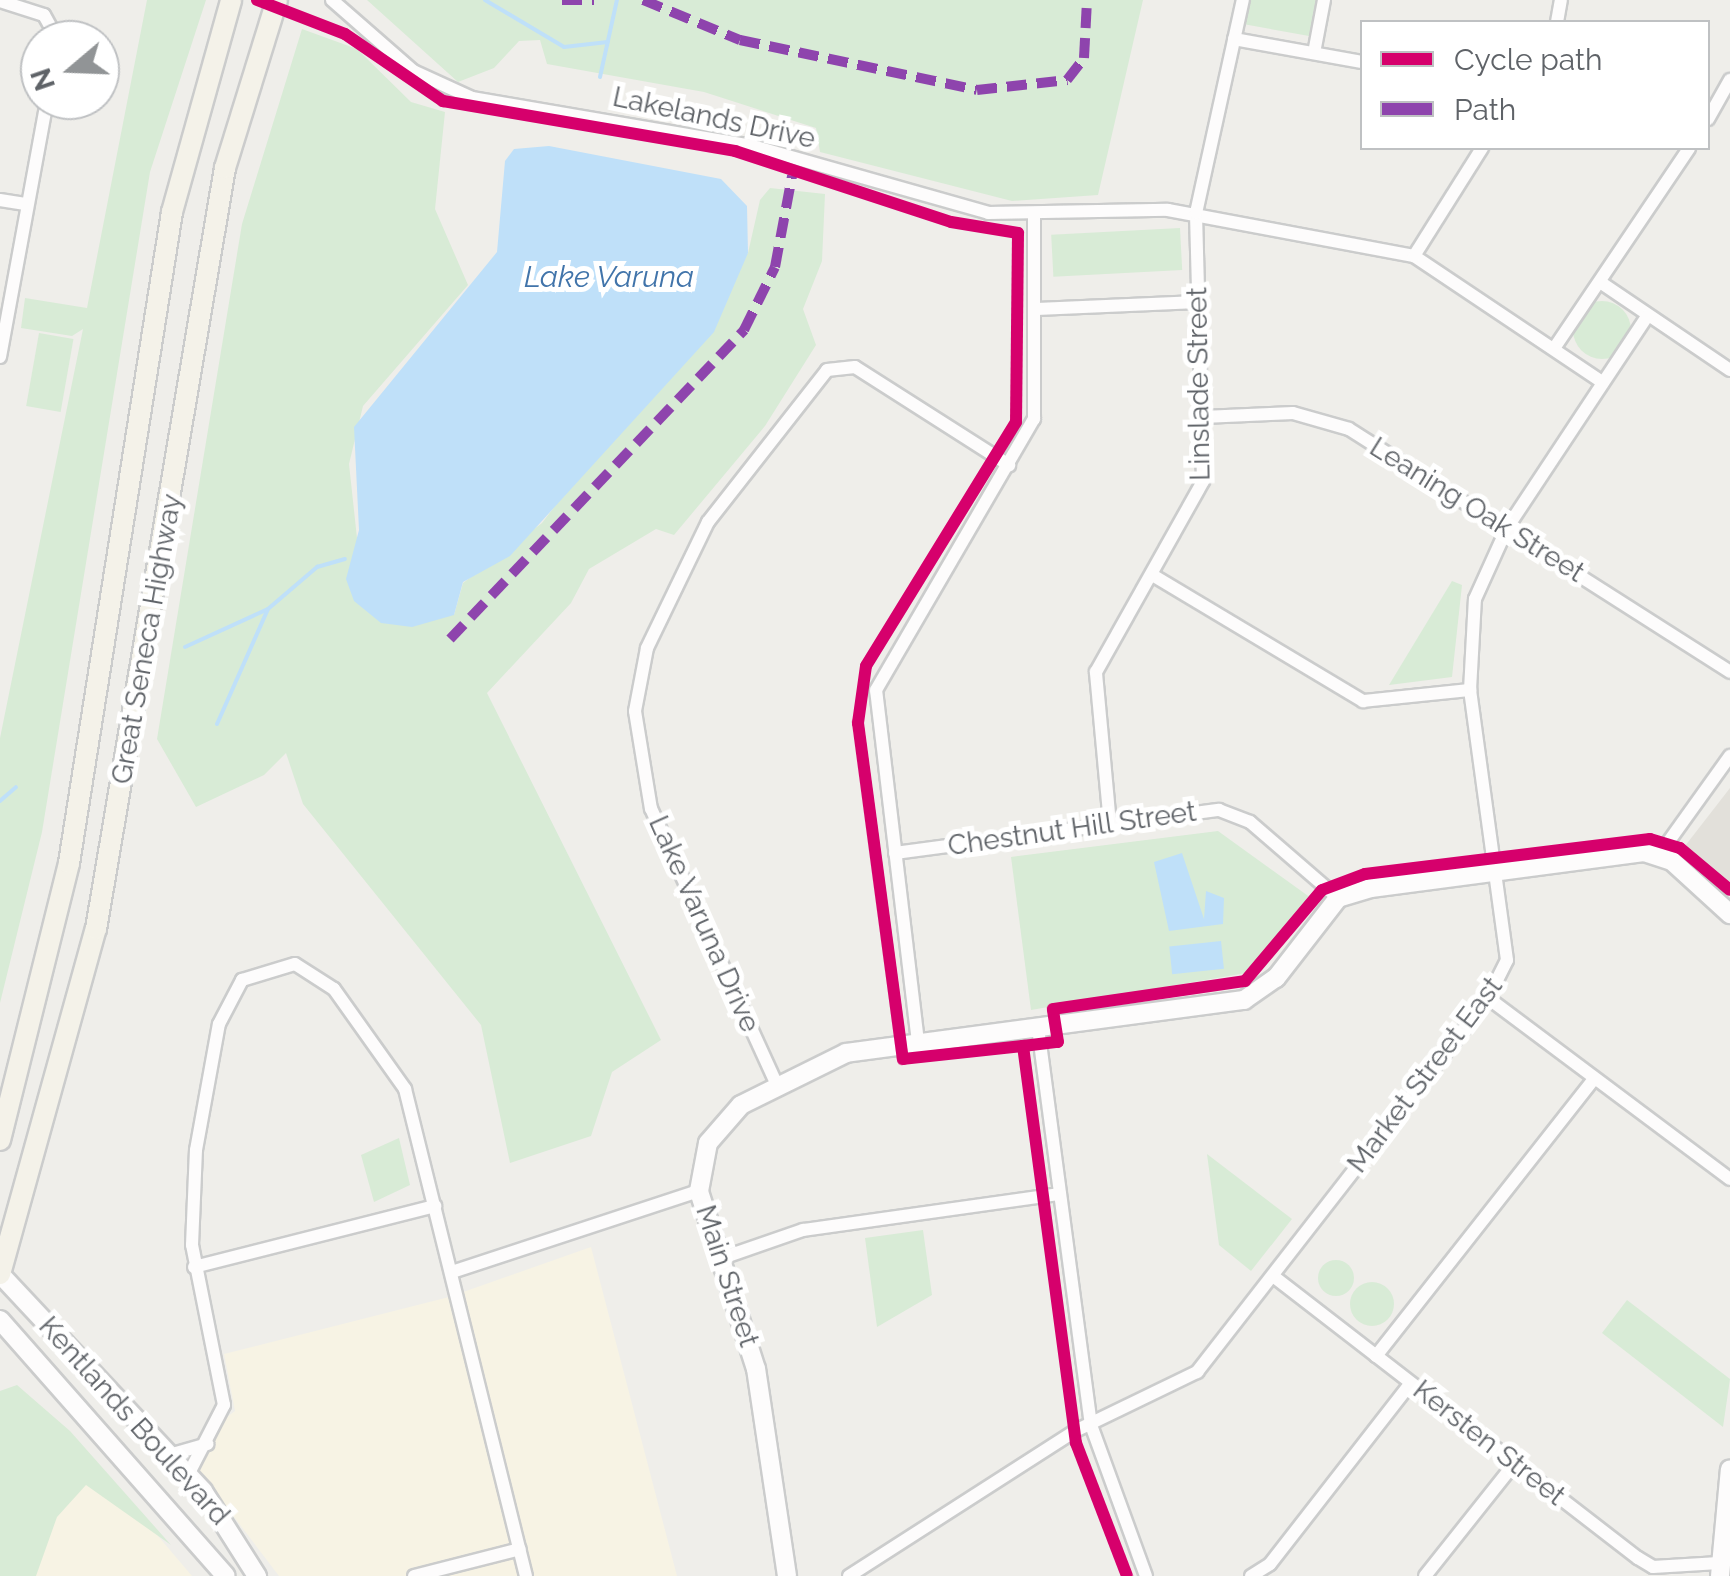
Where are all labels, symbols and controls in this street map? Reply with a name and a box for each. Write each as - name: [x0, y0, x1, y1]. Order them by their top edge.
- north arrow: [20, 20, 120, 120]
- legend: [1360, 20, 1710, 150]
- text: Cycle path: [1454, 42, 1602, 77]
- text: N: [24, 64, 62, 95]
- street label: Lakelands Drive: [610, 80, 818, 156]
- text: Path: [1454, 92, 1516, 127]
- water label: Lake Varuna: [523, 259, 695, 295]
- street label: Linslade Street: [1181, 287, 1217, 481]
- street label: Leaning Oak Street: [1363, 430, 1591, 590]
- street label: Great Seneca Highway: [105, 491, 189, 787]
- street label: Chestnut Hill Street: [945, 795, 1199, 863]
- street label: Lake Varuna Drive: [641, 810, 767, 1038]
- street label: Market Street East: [1340, 971, 1510, 1179]
- street label: Main Street: [688, 1201, 766, 1351]
- street label: Kentlands Boulevard: [32, 1310, 236, 1532]
- street label: Kersten Street: [1406, 1373, 1572, 1513]

